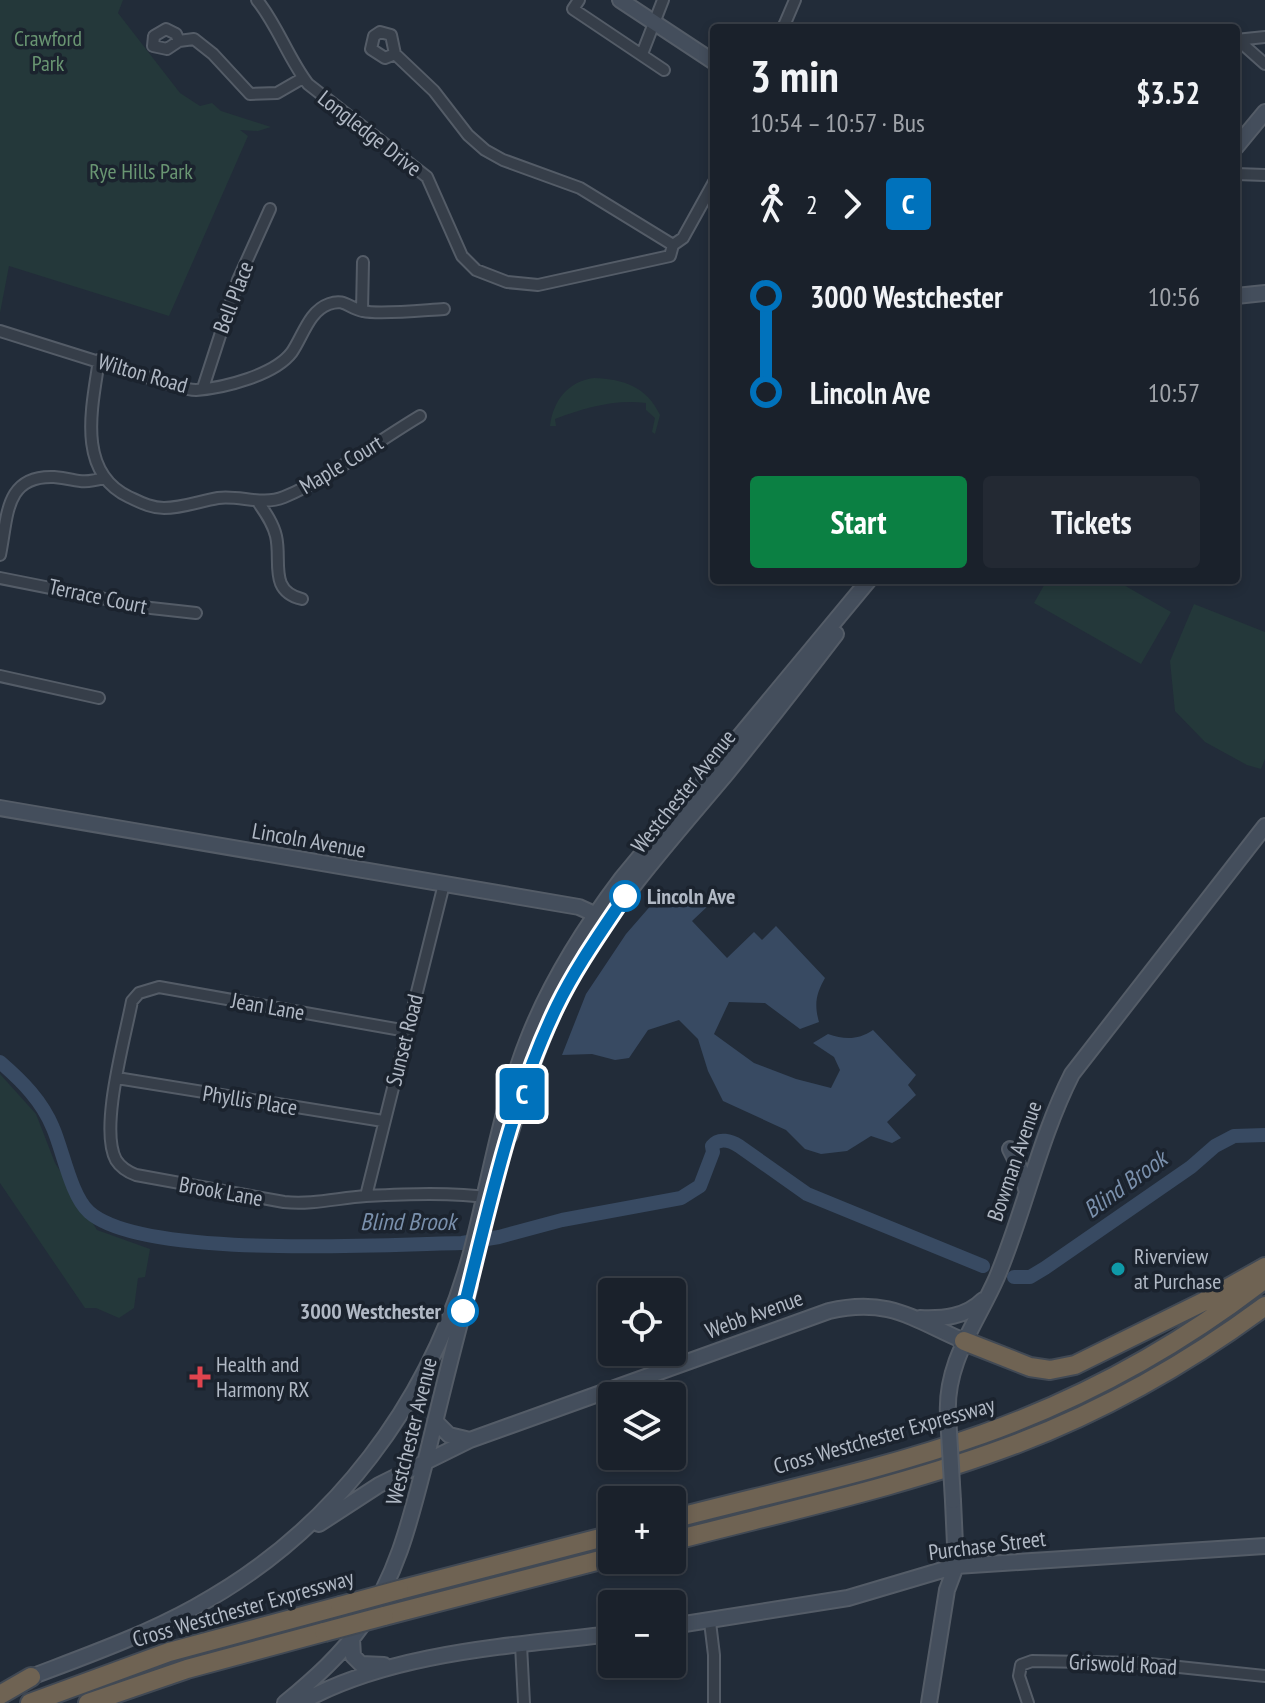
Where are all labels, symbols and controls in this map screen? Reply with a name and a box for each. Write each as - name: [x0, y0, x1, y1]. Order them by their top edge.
- park label: Crawford Park: [14, 24, 82, 77]
- text: 3 min: [750, 47, 839, 104]
- text: $3.52: [1136, 73, 1200, 112]
- street label: Longledge Drive: [313, 84, 427, 182]
- text: 10:54 – 10:57 · Bus: [750, 106, 925, 139]
- park label: Rye Hills Park: [89, 157, 193, 185]
- icon: walk: [750, 182, 794, 226]
- icon: forward: [830, 182, 874, 226]
- text: C: [902, 185, 915, 222]
- text: 2: [806, 188, 818, 221]
- street label: Bell Place: [207, 257, 259, 337]
- text: 3000 Westchester: [810, 277, 1003, 316]
- text: 10:56: [1148, 280, 1200, 313]
- street label: Wilton Road: [95, 347, 191, 399]
- text: Lincoln Ave: [810, 373, 931, 412]
- text: 10:57: [1148, 376, 1200, 409]
- street label: Maple Court: [294, 428, 388, 500]
- button: Start: [750, 476, 967, 568]
- button: Tickets: [983, 476, 1200, 568]
- street label: Terrace Court: [46, 572, 150, 620]
- street label: Westchester Avenue: [625, 723, 741, 859]
- street label: Lincoln Avenue: [250, 816, 368, 864]
- marker: Lincoln Ave: [610, 881, 640, 911]
- place label: Lincoln Ave: [647, 882, 735, 910]
- street label: Jean Lane: [228, 986, 307, 1026]
- street label: Sunset Road: [379, 991, 429, 1089]
- line badge: C: [496, 1068, 548, 1120]
- text: C: [516, 1075, 528, 1112]
- street label: Phyllis Place: [201, 1079, 299, 1121]
- street label: Bowman Avenue: [980, 1097, 1048, 1225]
- water label: Blind Brook: [1077, 1142, 1175, 1225]
- street label: Brook Lane: [177, 1170, 265, 1212]
- water label: Blind Brook: [360, 1206, 459, 1237]
- place label: Riverview at Purchase: [1134, 1242, 1221, 1295]
- marker: Riverview at Purchase: [1109, 1260, 1127, 1278]
- map controls: [598, 1278, 686, 1678]
- button: locate: [598, 1278, 686, 1366]
- street label: Webb Avenue: [701, 1283, 807, 1345]
- marker: 3000 Westchester: [448, 1296, 478, 1326]
- place label: 3000 Westchester: [300, 1297, 442, 1325]
- place label: Health and Harmony RX: [216, 1350, 309, 1403]
- street label: Westchester Avenue: [379, 1354, 443, 1508]
- marker: Health and Harmony RX: [191, 1368, 209, 1386]
- button: layers: [598, 1382, 686, 1470]
- street label: Cross Westchester Expressway: [770, 1390, 998, 1480]
- button: +: [598, 1486, 686, 1574]
- street label: Purchase Street: [927, 1524, 1047, 1566]
- street label: Cross Westchester Expressway: [129, 1563, 357, 1653]
- button: −: [598, 1590, 686, 1678]
- street label: Griswold Road: [1068, 1647, 1178, 1681]

